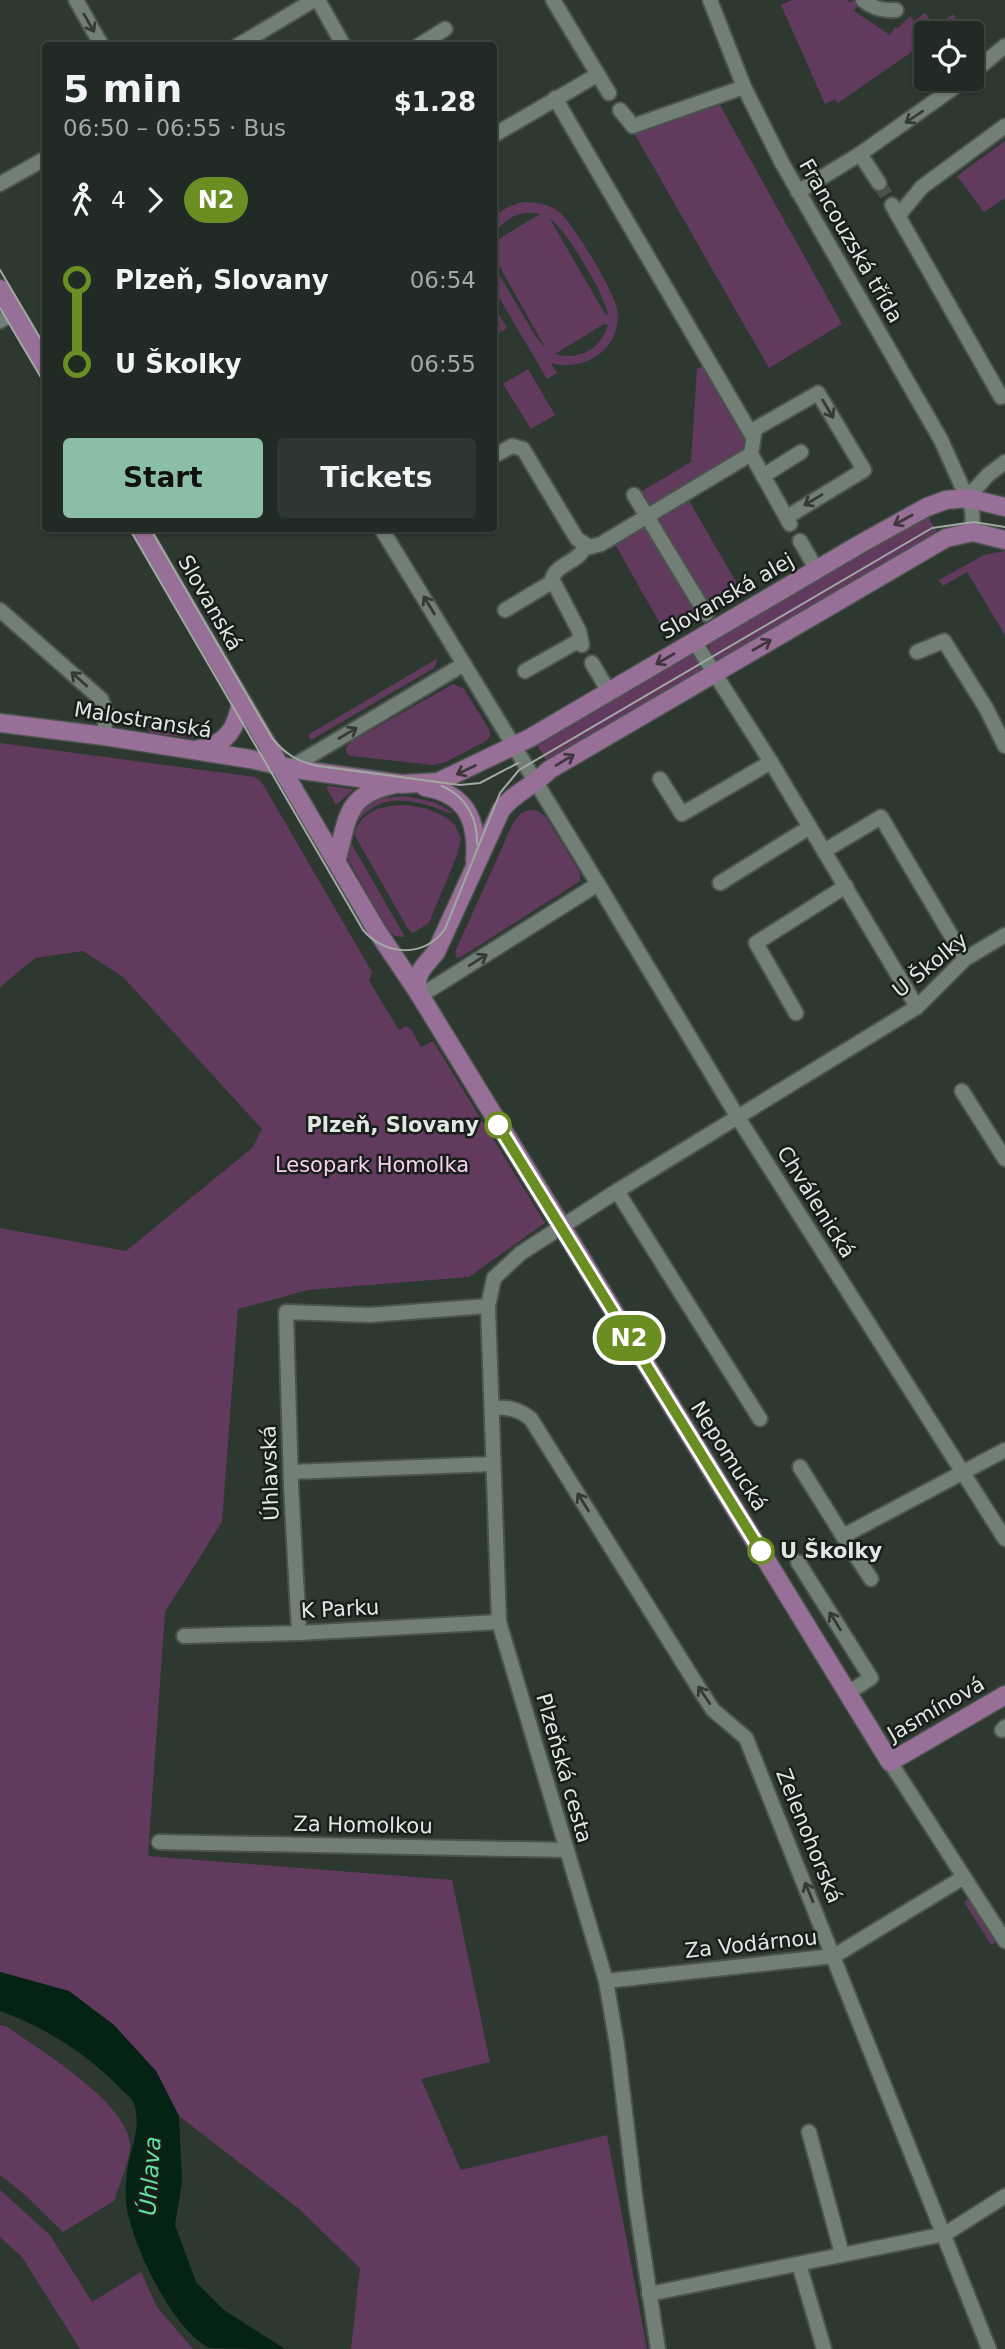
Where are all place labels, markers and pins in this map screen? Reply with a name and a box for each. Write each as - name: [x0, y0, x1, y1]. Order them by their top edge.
- marker: Plzeň, Slovany: [485, 1112, 511, 1138]
- place label: Plzeň, Slovany: [306, 1113, 479, 1137]
- marker: U Školky: [748, 1538, 774, 1564]
- place label: U Školky: [780, 1538, 882, 1563]

